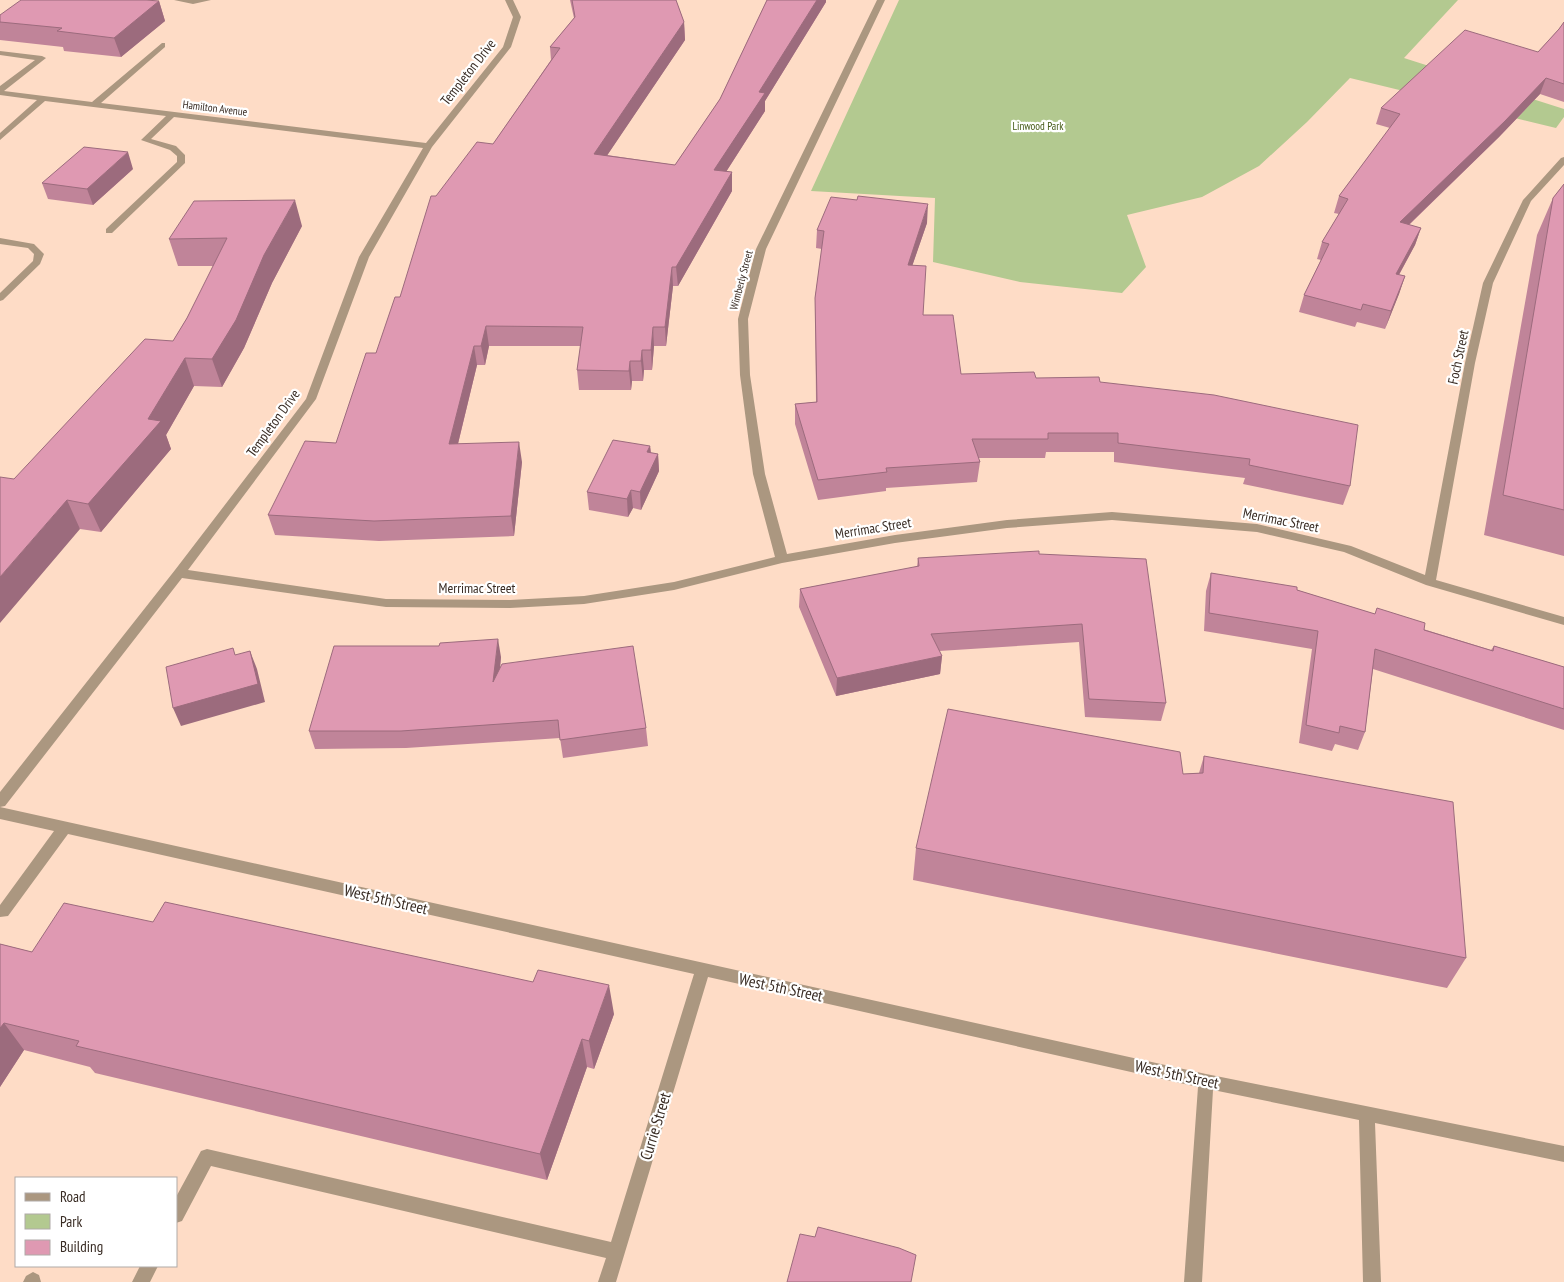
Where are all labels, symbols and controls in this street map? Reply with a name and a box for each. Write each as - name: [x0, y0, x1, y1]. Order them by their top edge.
- street label: Templeton Drive: [437, 35, 500, 109]
- street label: Hamilton Avenue: [182, 97, 248, 119]
- park label: Linwood Park: [1012, 119, 1064, 133]
- street label: Wimberly Street: [726, 249, 756, 311]
- street label: Foch Street: [1443, 328, 1473, 386]
- street label: Templeton Drive: [242, 386, 304, 460]
- street label: Merrimac Street: [1242, 504, 1321, 536]
- street label: Merrimac Street: [834, 513, 912, 543]
- street label: Merrimac Street: [439, 579, 516, 597]
- street label: West 5th Street: [342, 880, 430, 918]
- street label: West 5th Street: [737, 968, 825, 1006]
- street label: West 5th Street: [1133, 1055, 1221, 1093]
- street label: Currie Street: [635, 1089, 675, 1162]
- legend: [15, 1177, 178, 1267]
- text: Road: [60, 1187, 86, 1206]
- text: Park: [60, 1212, 82, 1231]
- text: Building: [60, 1237, 103, 1256]

